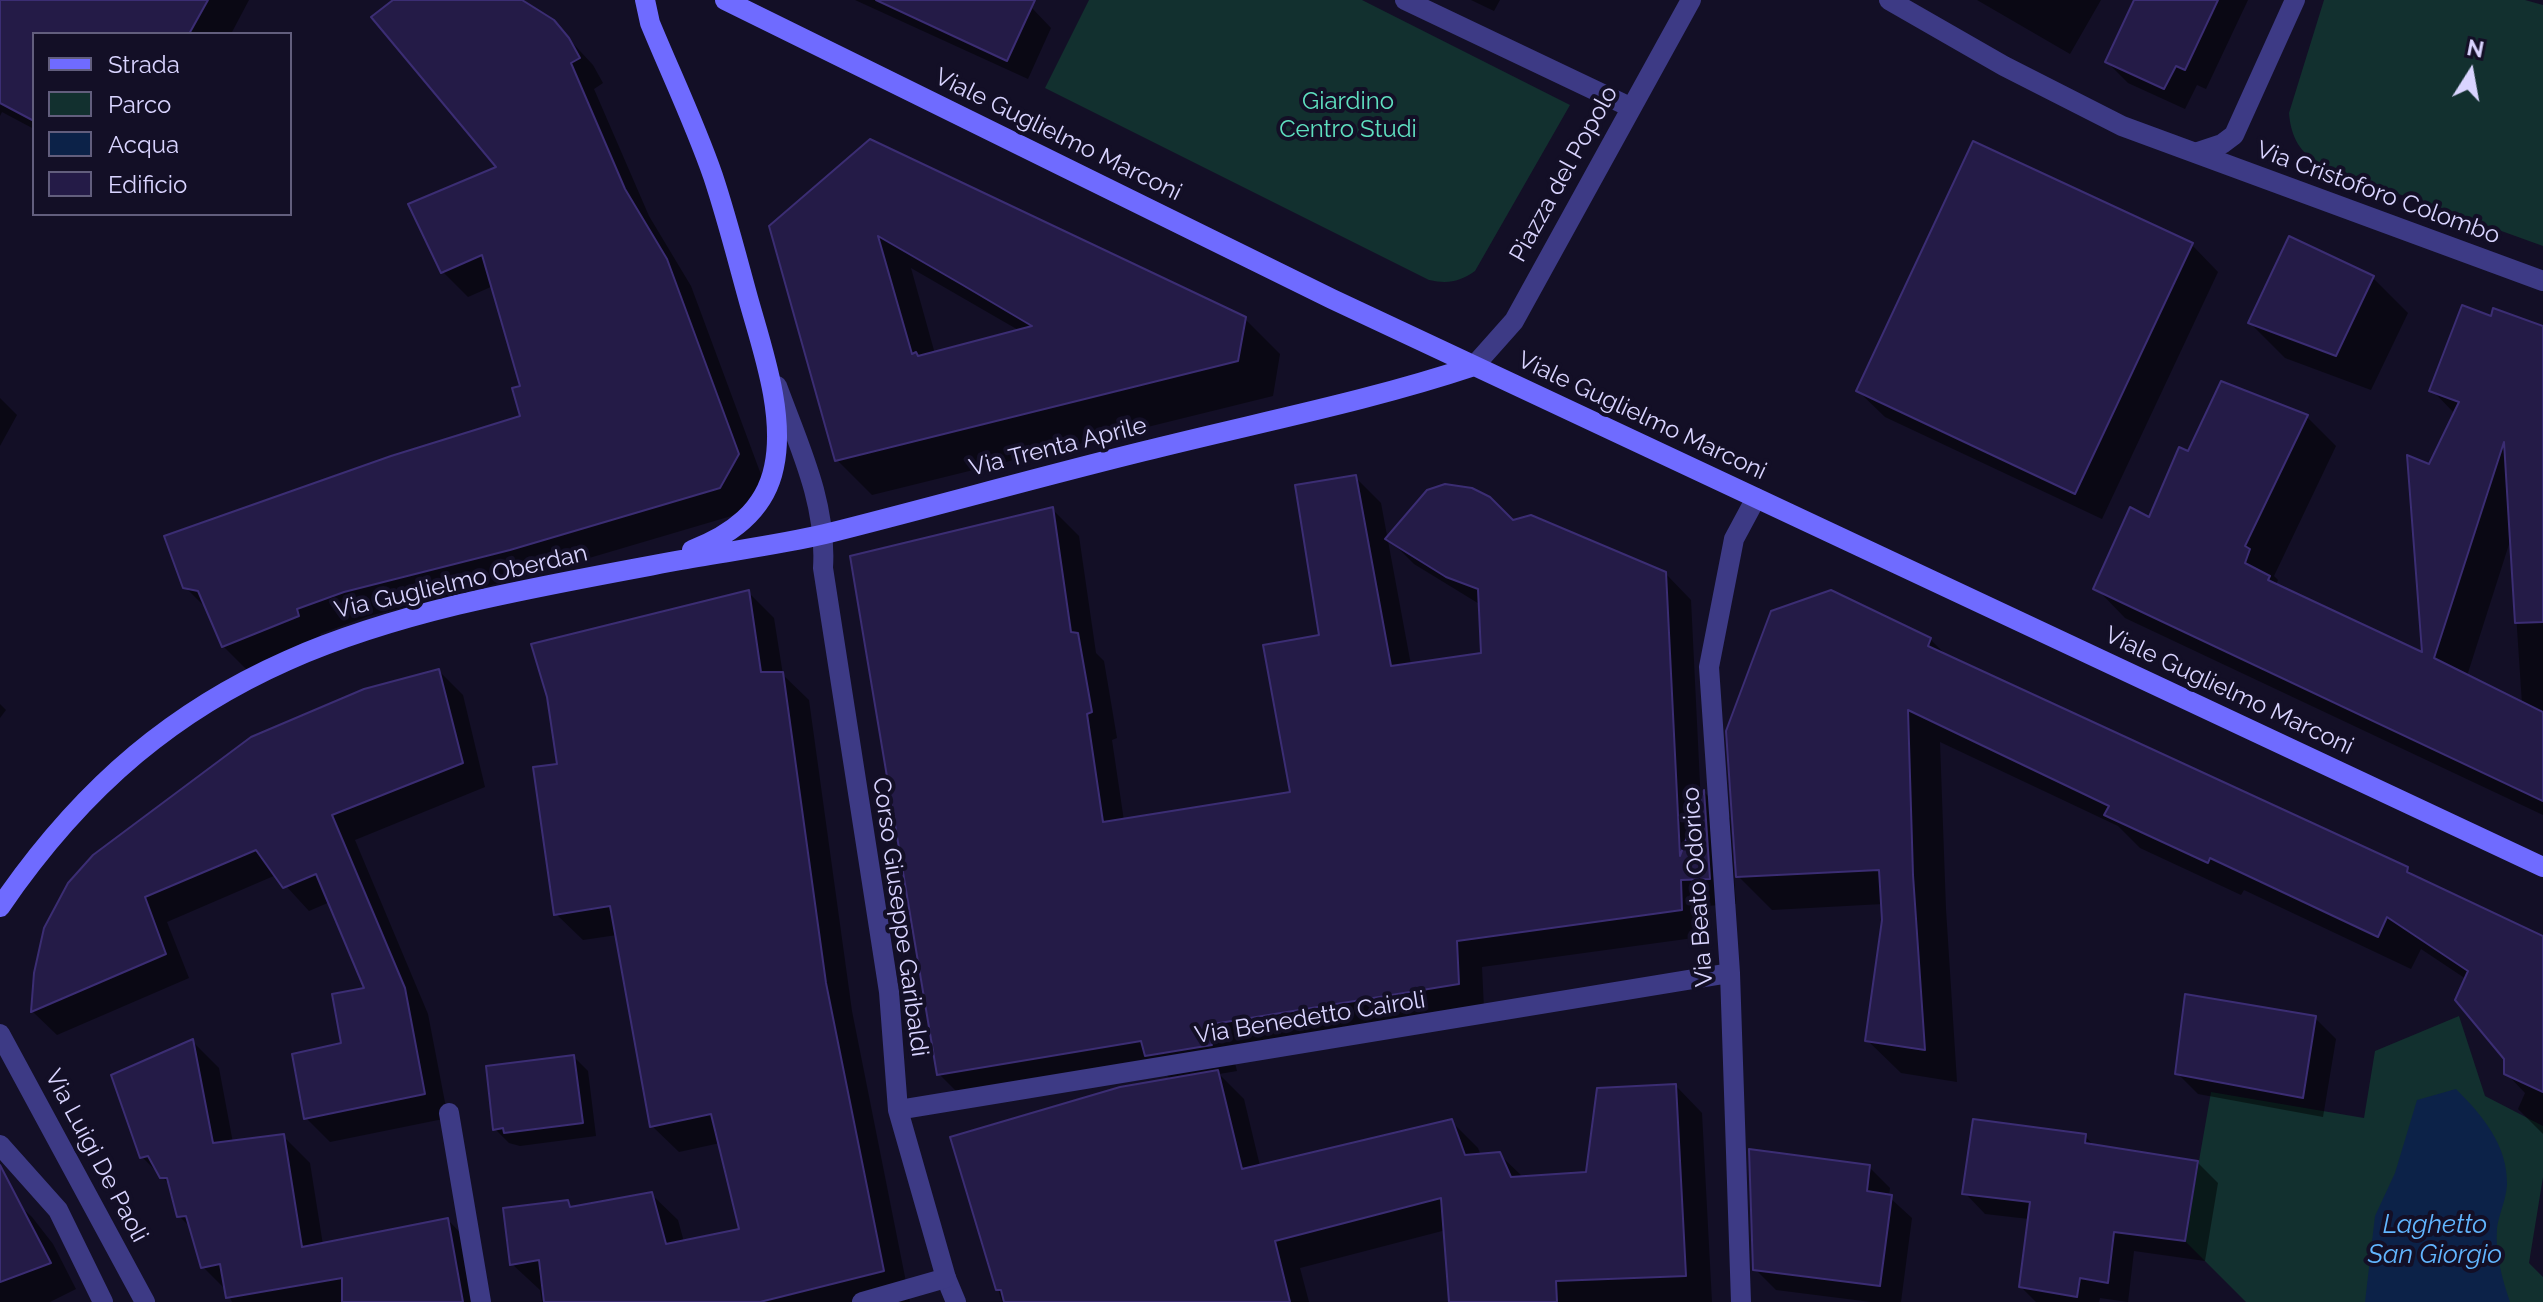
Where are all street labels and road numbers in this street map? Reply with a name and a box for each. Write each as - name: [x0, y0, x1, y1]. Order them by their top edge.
- street label: Viale Guglielmo Marconi: [930, 63, 1186, 207]
- street label: Piazza del Popolo: [1504, 81, 1624, 267]
- street label: Via Cristoforo Colombo: [2252, 135, 2504, 251]
- street label: Viale Guglielmo Marconi: [1513, 346, 1771, 486]
- street label: Via Trenta Aprile: [966, 411, 1150, 483]
- street label: Via Guglielmo Oberdan: [332, 539, 590, 625]
- street label: Viale Guglielmo Marconi: [2100, 621, 2358, 761]
- street label: Corso Giuseppe Garibaldi: [866, 775, 934, 1059]
- street label: Via Beato Odorico: [1677, 786, 1719, 988]
- street label: Via Benedetto Cairoli: [1193, 986, 1427, 1050]
- street label: Via Luigi De Paoli: [38, 1065, 154, 1247]

